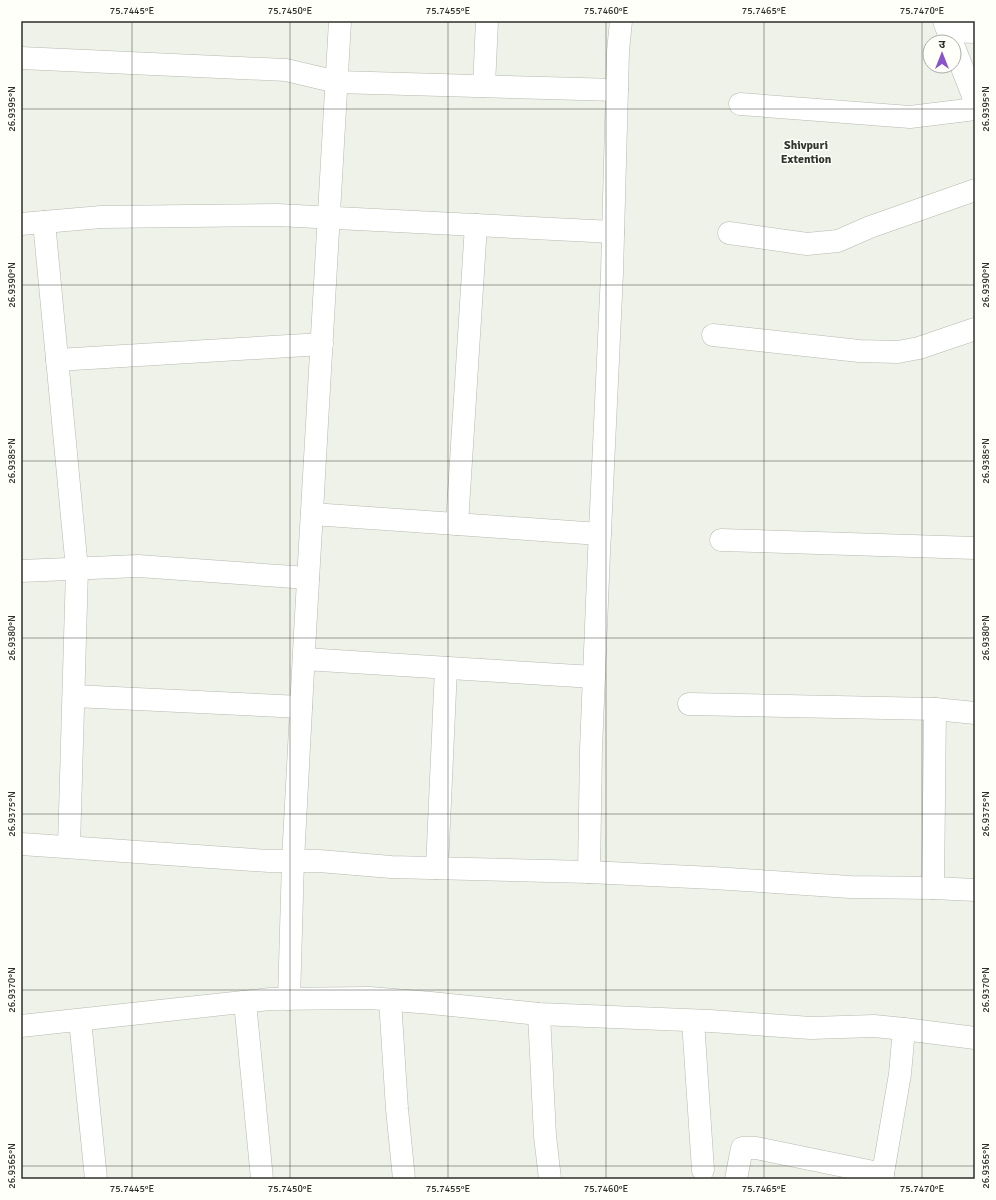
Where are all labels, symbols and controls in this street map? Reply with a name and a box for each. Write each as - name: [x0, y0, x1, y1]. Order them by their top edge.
- text: 75.7445°E: [110, 5, 155, 17]
- text: 75.7450°E: [268, 5, 313, 17]
- text: 75.7455°E: [426, 5, 471, 17]
- text: 75.7460°E: [584, 5, 629, 17]
- text: 75.7465°E: [742, 5, 787, 17]
- text: 75.7470°E: [900, 5, 945, 17]
- north arrow: [922, 34, 962, 74]
- text: उ: [939, 38, 946, 51]
- text: 26.9395°N: [6, 86, 18, 132]
- text: 26.9395°N: [980, 86, 992, 132]
- district label: Shivpuri Extention: [781, 138, 832, 167]
- text: 26.9390°N: [6, 262, 18, 308]
- text: 26.9390°N: [980, 262, 992, 308]
- text: 26.9385°N: [6, 438, 18, 484]
- text: 26.9385°N: [980, 438, 992, 484]
- text: 26.9380°N: [6, 615, 18, 661]
- text: 26.9380°N: [980, 615, 992, 661]
- text: 26.9375°N: [6, 791, 18, 837]
- text: 26.9375°N: [980, 791, 992, 837]
- text: 26.9370°N: [6, 967, 18, 1013]
- text: 26.9370°N: [980, 967, 992, 1013]
- text: 26.9365°N: [6, 1143, 18, 1189]
- text: 26.9365°N: [980, 1143, 992, 1189]
- text: 75.7445°E: [110, 1183, 155, 1195]
- text: 75.7450°E: [268, 1183, 313, 1195]
- text: 75.7455°E: [426, 1183, 471, 1195]
- text: 75.7460°E: [584, 1183, 629, 1195]
- text: 75.7465°E: [742, 1183, 787, 1195]
- text: 75.7470°E: [900, 1183, 945, 1195]

